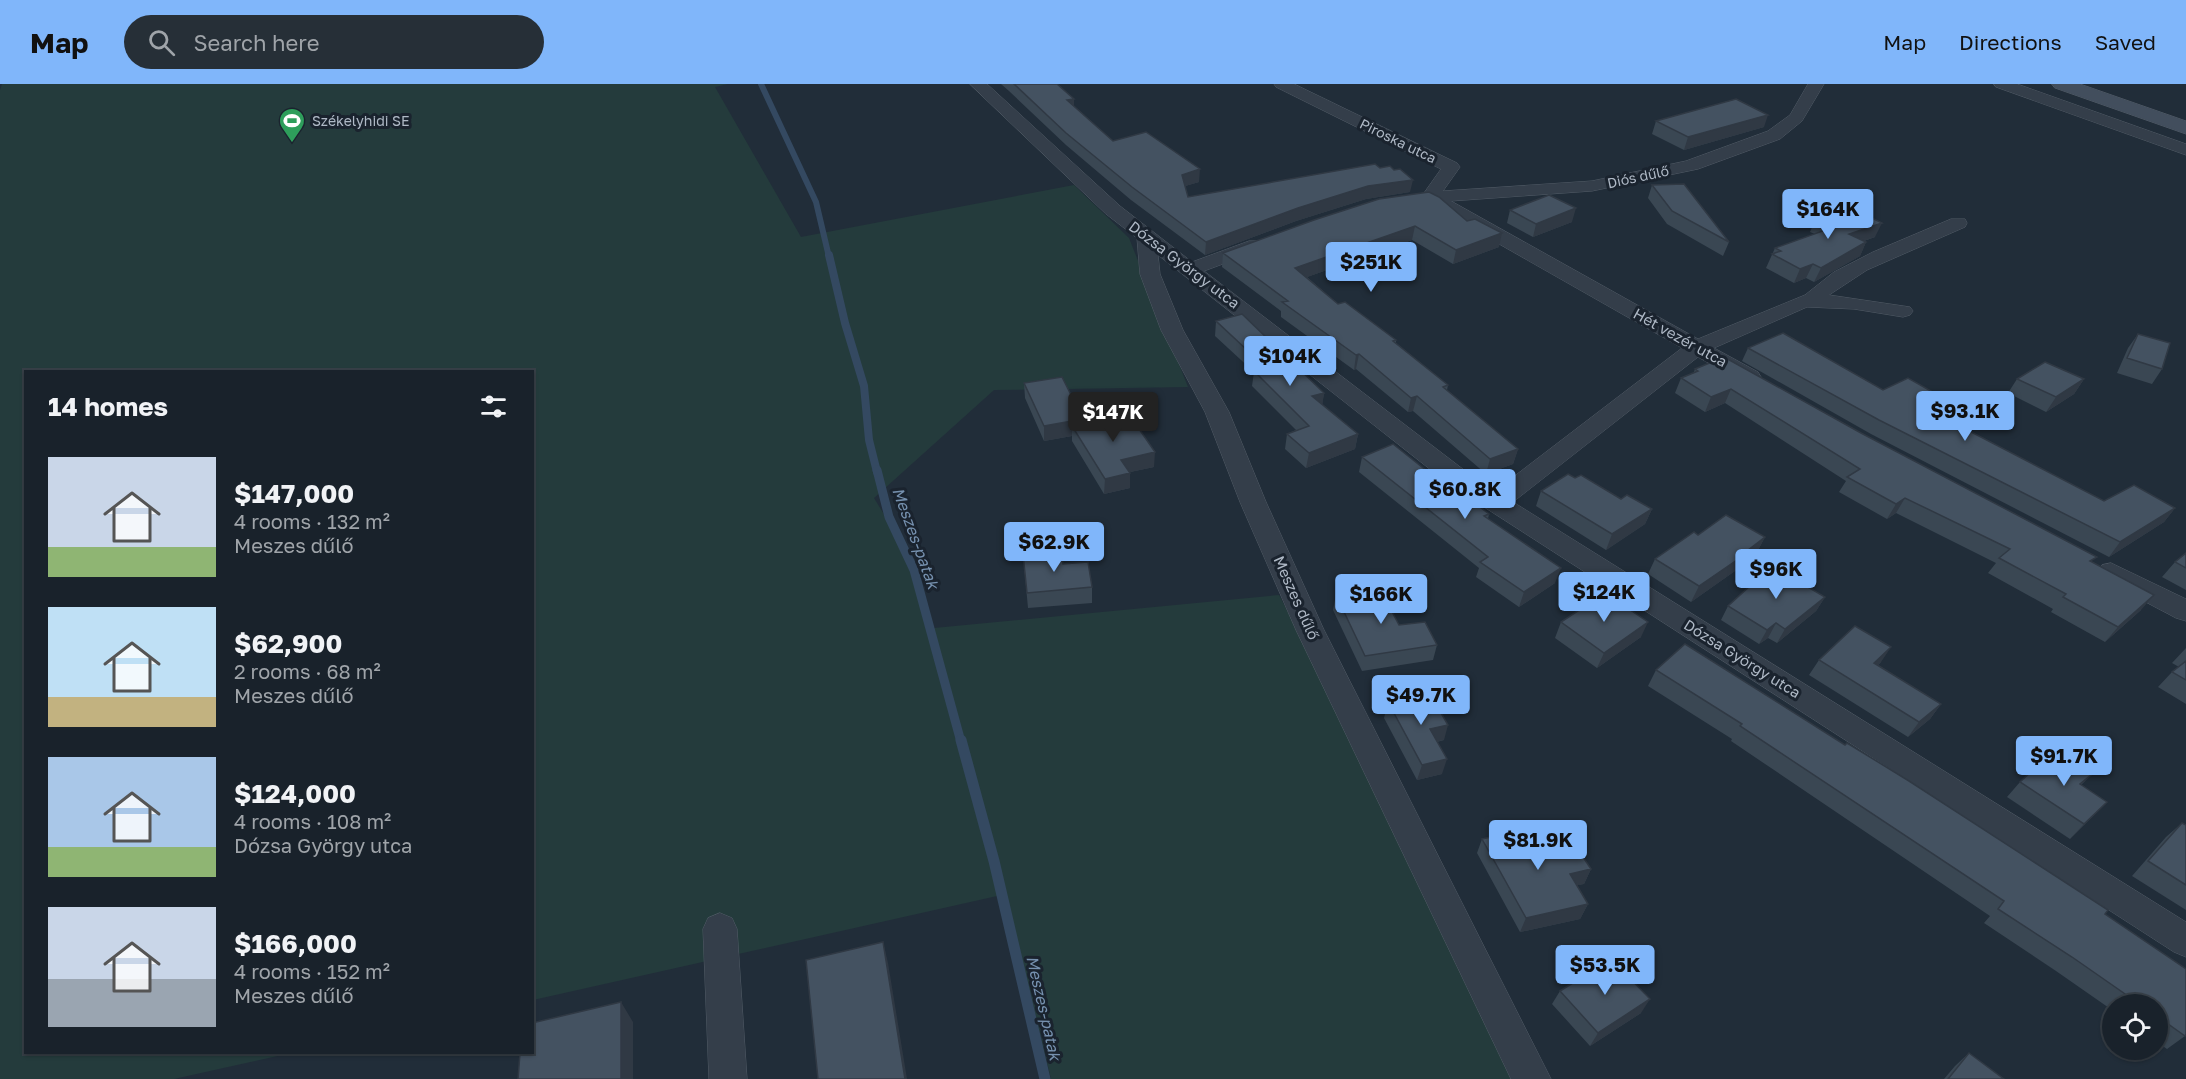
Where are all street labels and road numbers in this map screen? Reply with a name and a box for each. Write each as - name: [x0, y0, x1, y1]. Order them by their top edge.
- street label: Piroska utca: [1357, 115, 1439, 166]
- street label: Diós dűlő: [1605, 162, 1671, 191]
- street label: Dózsa György utca: [1126, 217, 1243, 312]
- street label: Hét vezér utca: [1630, 304, 1730, 370]
- street label: Meszes dűlő: [1270, 553, 1323, 642]
- street label: Dózsa György utca: [1681, 615, 1804, 701]

